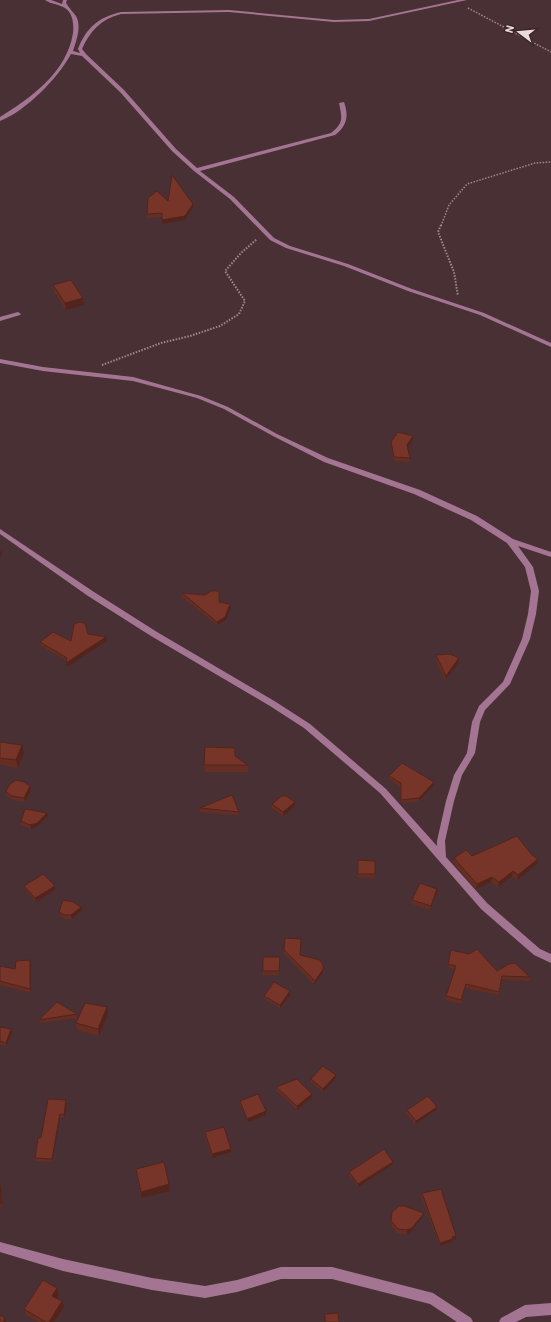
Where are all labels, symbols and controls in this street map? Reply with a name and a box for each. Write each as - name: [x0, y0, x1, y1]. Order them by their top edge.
- north arrow: [499, 12, 539, 52]
- text: N: [502, 24, 516, 34]

